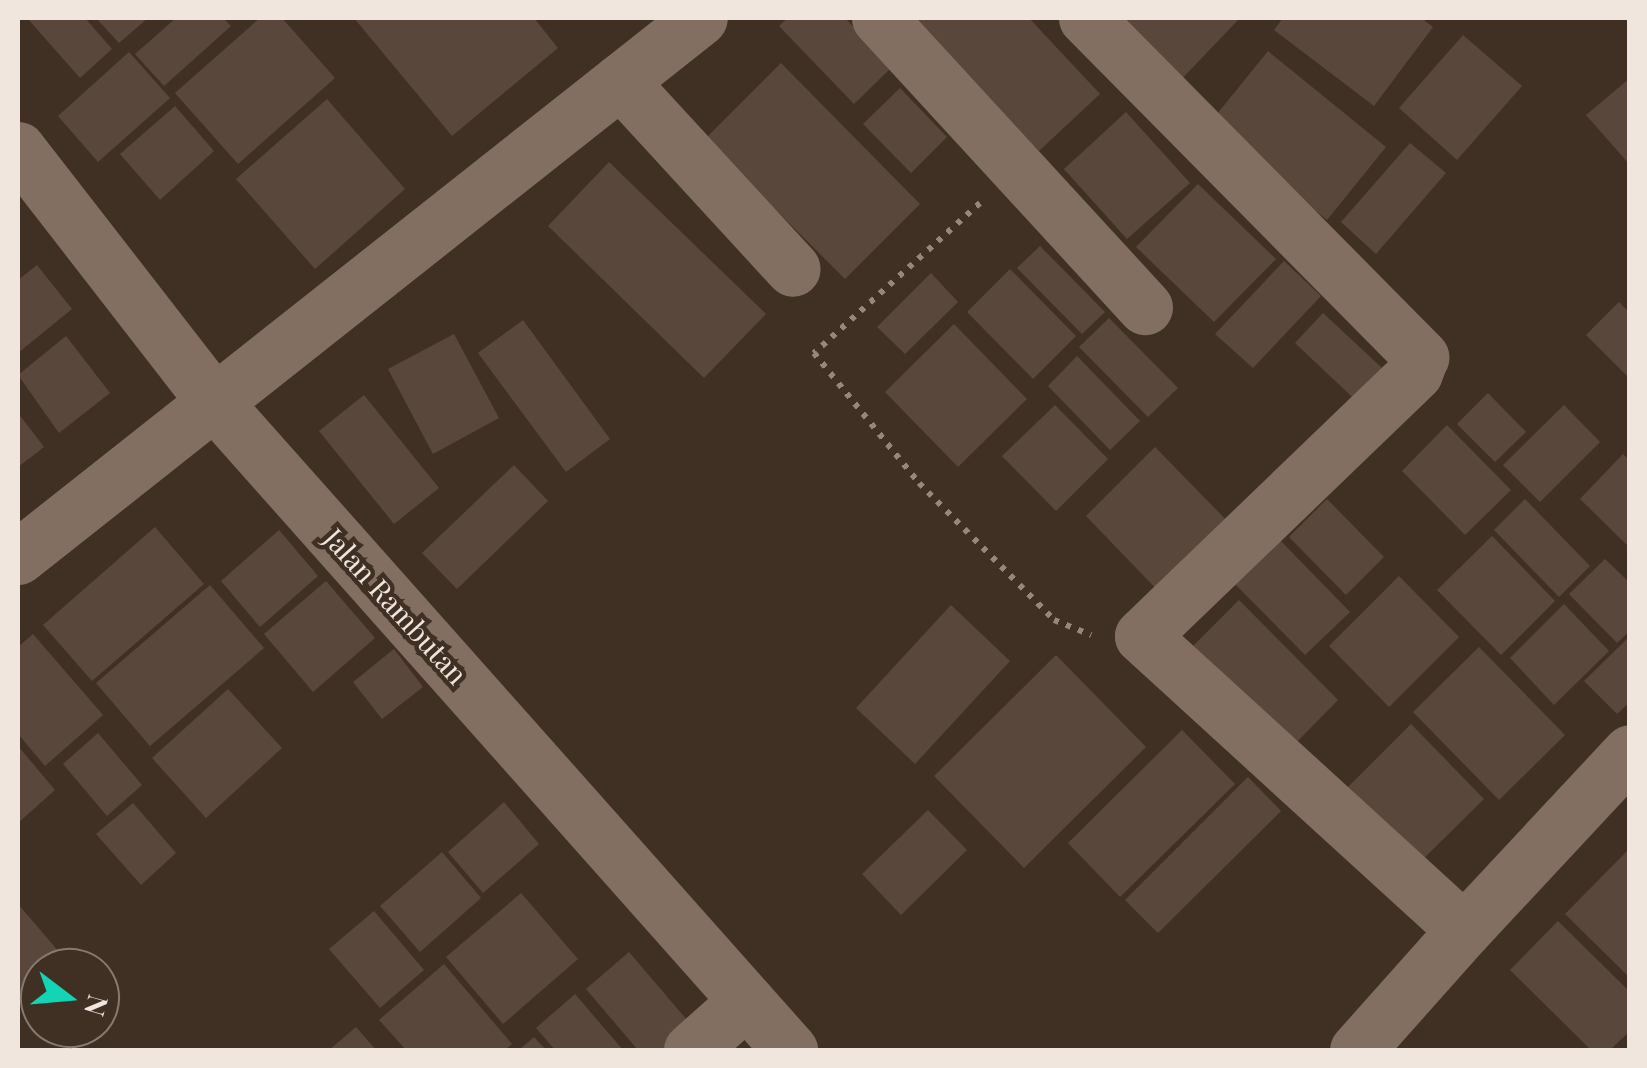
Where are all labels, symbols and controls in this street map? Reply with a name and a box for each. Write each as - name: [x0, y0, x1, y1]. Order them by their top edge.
- street label: Jalan Rambutan: [317, 521, 475, 691]
- north arrow: [20, 948, 120, 1048]
- text: N: [77, 991, 118, 1021]

